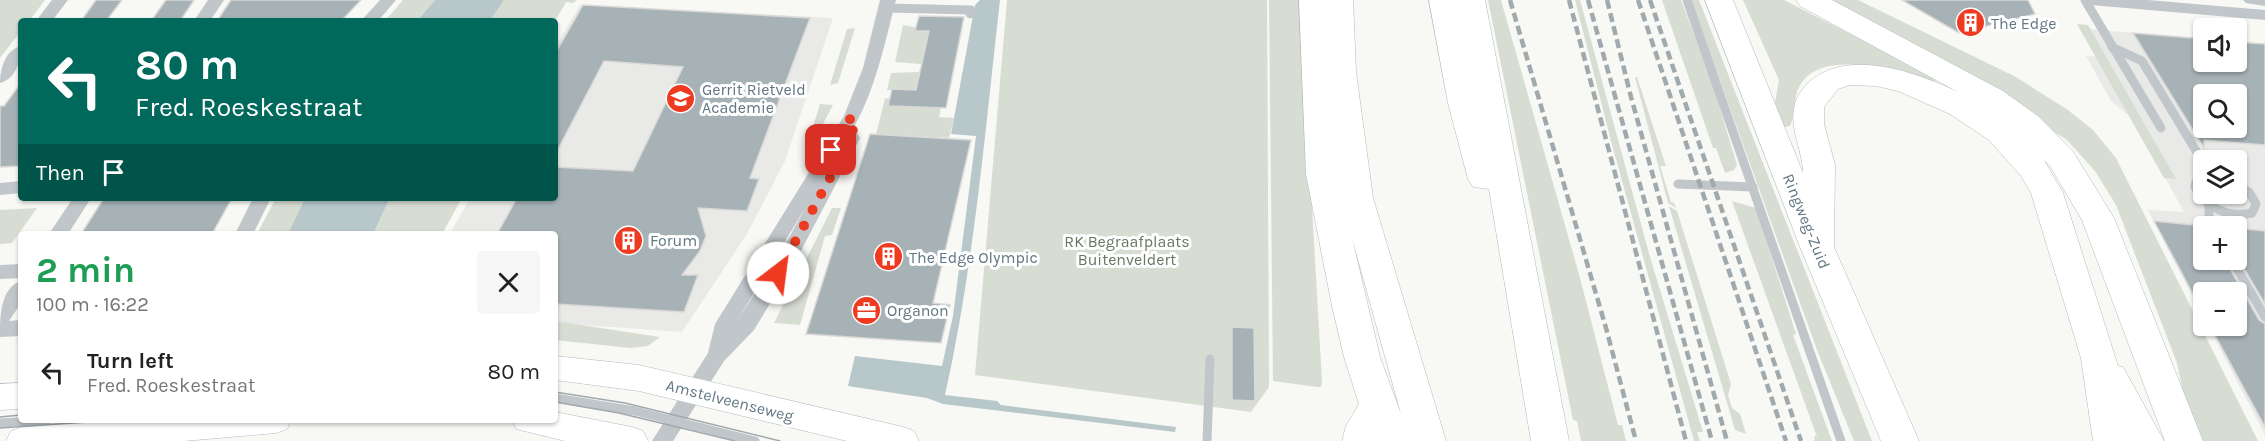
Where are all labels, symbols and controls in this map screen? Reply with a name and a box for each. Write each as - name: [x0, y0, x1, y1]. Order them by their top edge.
- building icon: The Edge: [1954, 7, 1986, 39]
- place label: The Edge: [1991, 14, 2056, 33]
- map controls: [2193, 18, 2247, 336]
- button: sound: [2193, 18, 2247, 72]
- text: 80 m: [135, 40, 239, 90]
- icon: left: [36, 42, 114, 120]
- place label: Gerrit Rietveld Academie: [702, 80, 806, 117]
- school or university icon: Gerrit Rietveld Academie: [665, 82, 697, 114]
- button: search: [2193, 84, 2247, 138]
- text: Fred. Roeskestraat: [135, 91, 362, 123]
- pin: [805, 124, 856, 175]
- icon: arrive: [814, 133, 847, 166]
- button: layers: [2193, 150, 2247, 204]
- icon: arrive: [97, 156, 130, 189]
- text: Then: [36, 160, 85, 186]
- street label: Ringweg-Zuid: [1779, 171, 1834, 272]
- button: +: [2193, 216, 2247, 270]
- building icon: Forum: [613, 224, 645, 256]
- place label: Forum: [650, 231, 697, 250]
- park label: RK Begraafplaats Buitenveldert: [1064, 232, 1190, 269]
- position arrow: [746, 241, 810, 305]
- building icon: The Edge Olympic: [872, 241, 904, 273]
- place label: The Edge Olympic: [909, 248, 1038, 267]
- text: 2 min: [36, 249, 135, 291]
- button: close: [477, 251, 540, 314]
- button: −: [2193, 282, 2247, 336]
- text: 100 m · 16:22: [36, 293, 149, 316]
- office icon: Organon: [850, 294, 882, 326]
- place label: Organon: [887, 301, 949, 320]
- text: Turn left: [87, 348, 174, 374]
- icon: left: [36, 356, 69, 389]
- text: 80 m: [488, 359, 540, 385]
- text: Fred. Roeskestraat: [87, 374, 255, 397]
- street label: Amstelveenseweg: [664, 375, 796, 426]

